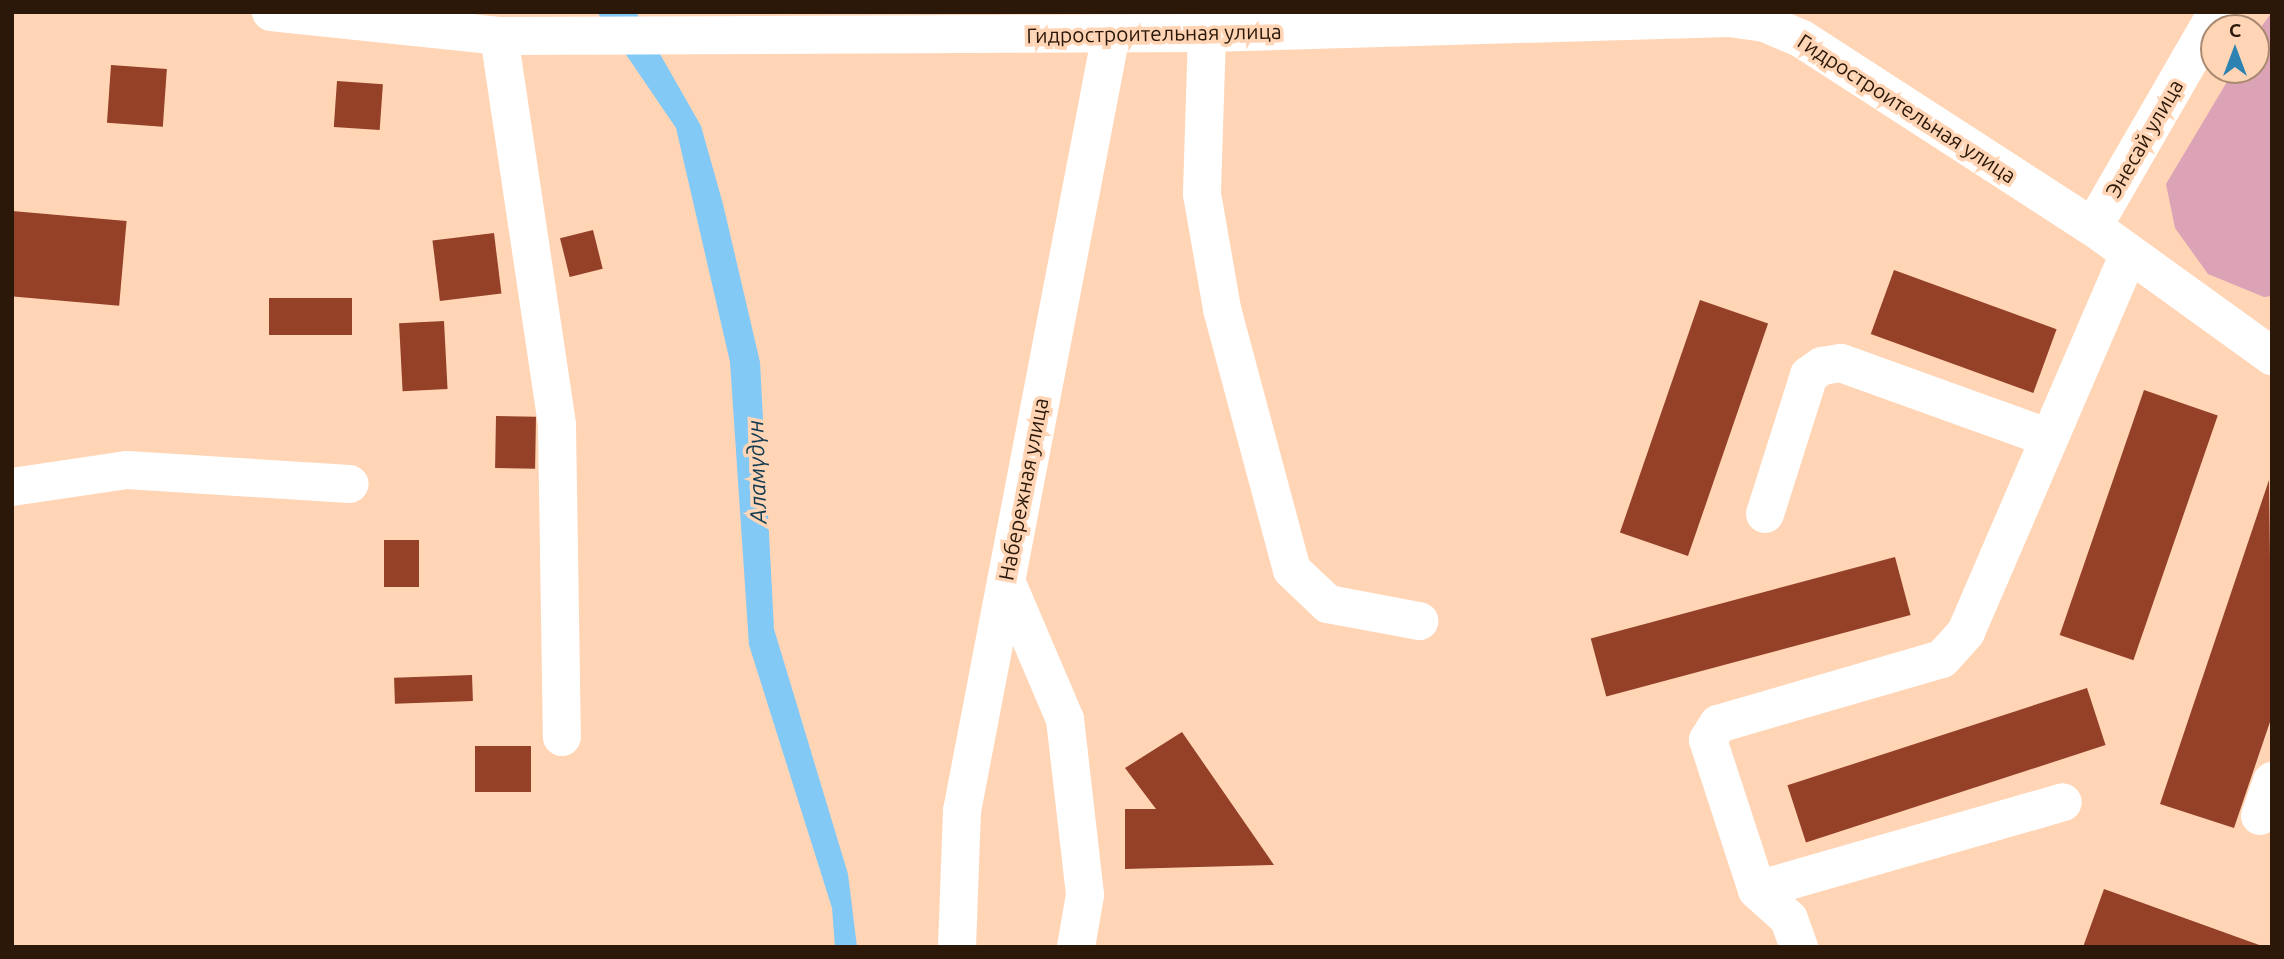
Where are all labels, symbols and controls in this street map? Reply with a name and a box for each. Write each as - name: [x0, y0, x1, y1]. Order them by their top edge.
- north arrow: [2200, 14, 2270, 84]
- street label: Гидростроительная улица: [1026, 18, 1282, 48]
- text: С: [2229, 19, 2241, 41]
- street label: Гидростроительная улица: [1793, 28, 2021, 188]
- street label: Энесай улица: [2100, 75, 2188, 201]
- street label: Набережная улица: [993, 396, 1053, 582]
- water label: Аламүдүн: [741, 420, 773, 524]

